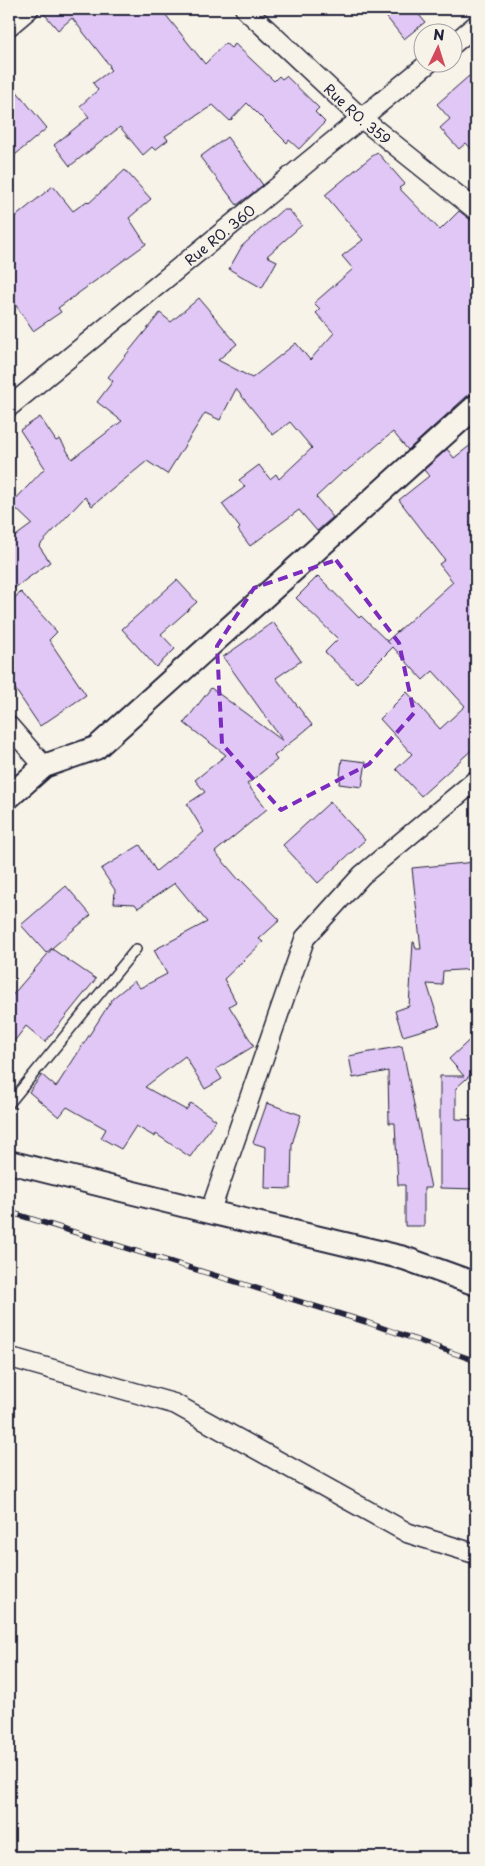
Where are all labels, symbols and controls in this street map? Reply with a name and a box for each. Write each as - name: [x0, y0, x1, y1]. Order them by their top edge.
- north arrow: [412, 22, 462, 72]
- text: N: [433, 24, 445, 45]
- street label: Rue RO. 359: [320, 78, 396, 149]
- street label: Rue RO. 360: [179, 199, 259, 270]

